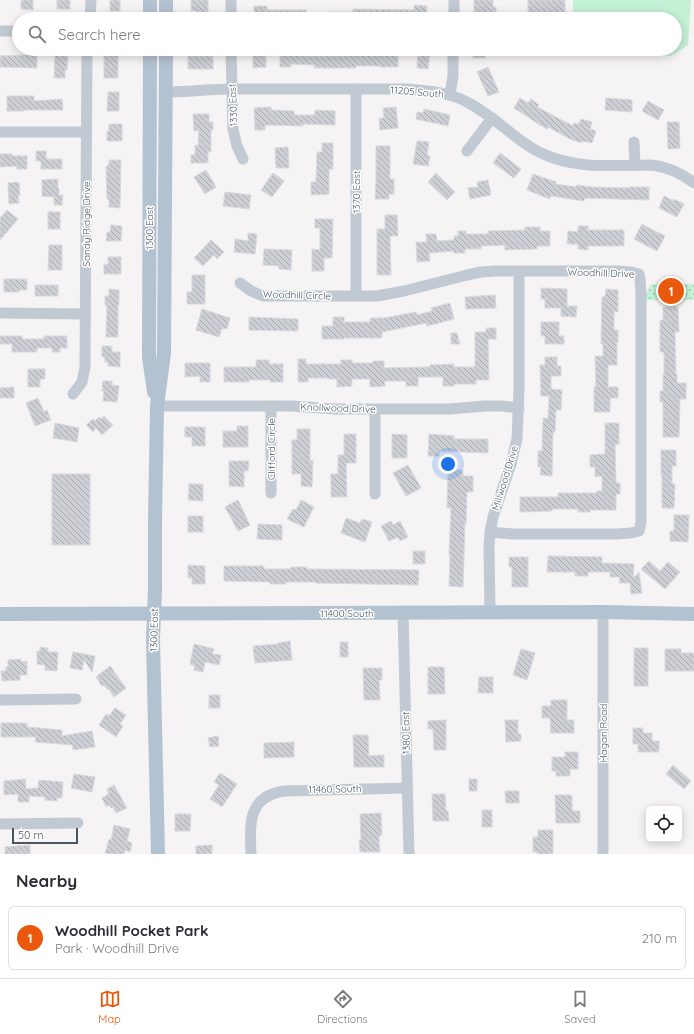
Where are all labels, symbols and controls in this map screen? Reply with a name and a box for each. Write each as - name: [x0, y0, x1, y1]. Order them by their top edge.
- search box: [12, 12, 682, 56]
- icon: search: [26, 23, 48, 45]
- text: Search here: [58, 25, 141, 44]
- street label: 1330 East: [226, 83, 240, 127]
- street label: 11205 South: [390, 83, 444, 101]
- street label: 1370 East: [350, 170, 363, 213]
- street label: Sandy Ridge Drive: [80, 181, 93, 267]
- street label: 1300 East: [143, 206, 156, 250]
- street label: Woodhill Drive: [567, 265, 635, 281]
- pin: 1: [658, 276, 684, 306]
- street label: Woodhill Circle: [263, 287, 332, 303]
- street label: Knollwood Drive: [300, 400, 376, 416]
- street label: Clifford Circle: [265, 418, 278, 480]
- street label: Millwood Drive: [489, 444, 521, 512]
- your location: [438, 454, 458, 474]
- street label: 11400 South: [320, 607, 374, 620]
- street label: 1300 East: [147, 608, 161, 652]
- street label: Hagan Road: [597, 704, 610, 762]
- street label: 1380 East: [399, 711, 413, 755]
- street label: 11460 South: [308, 782, 362, 796]
- map controls: [646, 806, 682, 842]
- button: locate: [646, 806, 682, 842]
- scale bar: [12, 826, 78, 845]
- text: 50 m: [18, 828, 44, 842]
- text: Nearby: [16, 870, 77, 891]
- text: Woodhill Pocket Park: [55, 921, 209, 940]
- text: 1: [27, 930, 33, 946]
- text: 210 m: [642, 930, 677, 946]
- text: Park · Woodhill Drive: [55, 940, 179, 956]
- tab: Map: [98, 988, 121, 1026]
- tab: Directions: [317, 988, 368, 1026]
- tab: Saved: [564, 988, 596, 1026]

